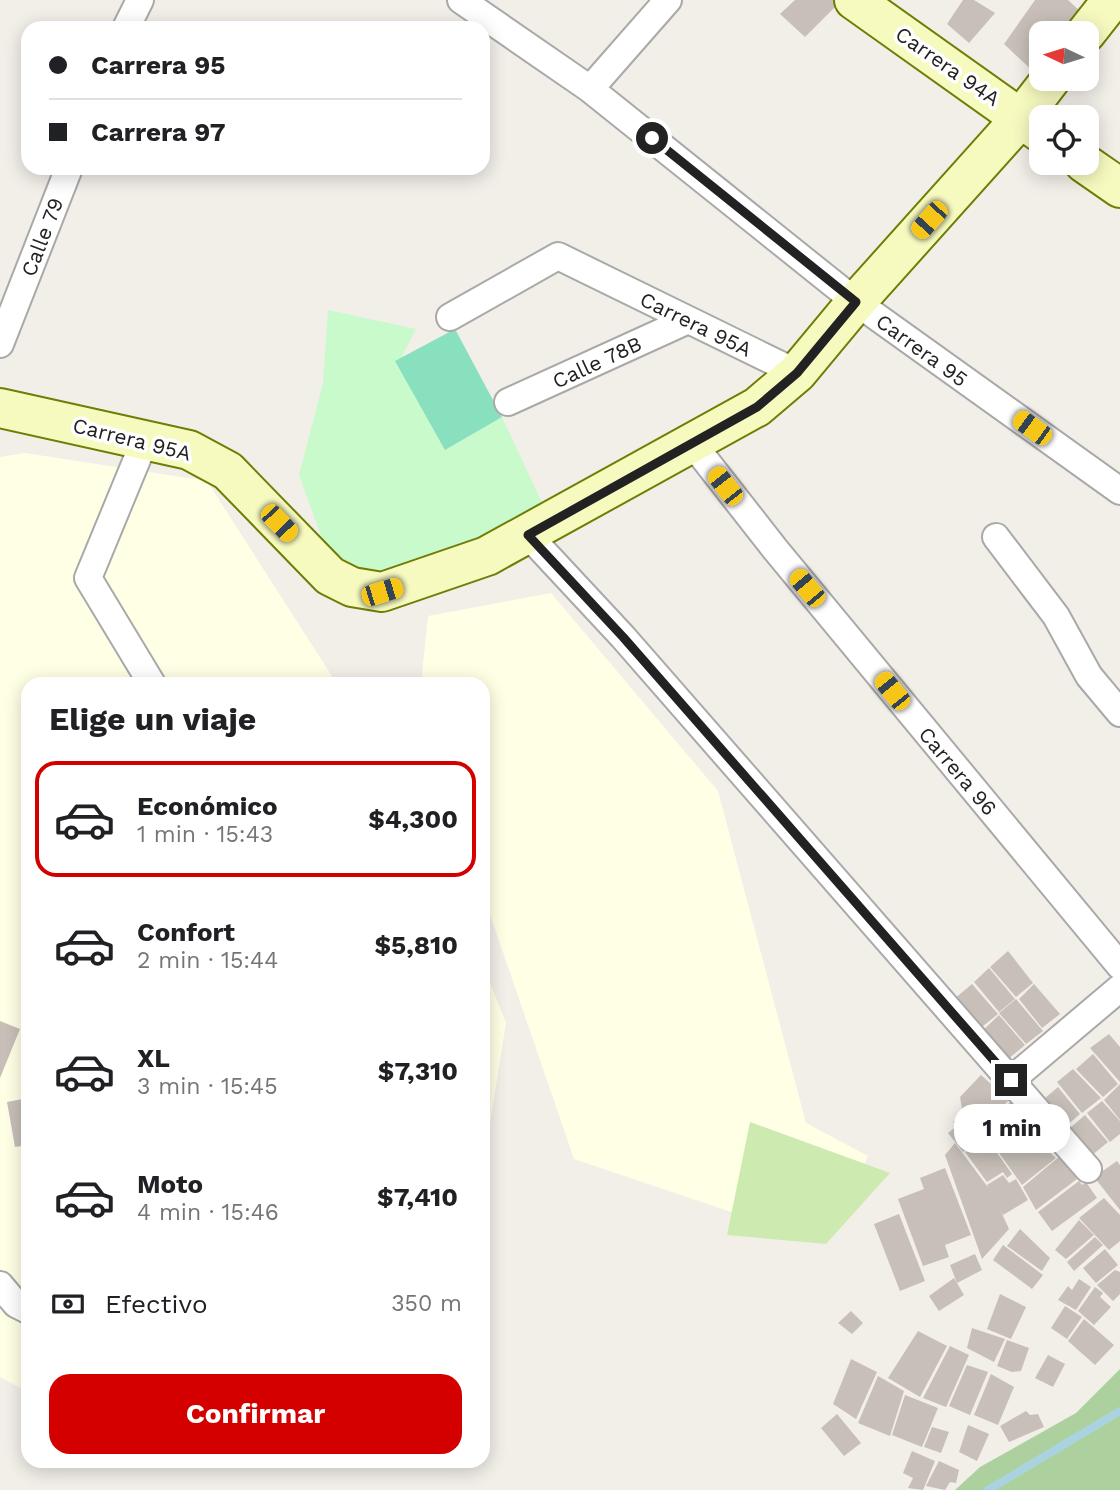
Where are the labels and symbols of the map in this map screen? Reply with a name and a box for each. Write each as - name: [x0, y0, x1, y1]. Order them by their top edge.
- street label: Carrera 94A: [891, 21, 1005, 111]
- north arrow: [1029, 21, 1099, 91]
- route start: [636, 122, 668, 154]
- street label: Calle 79: [16, 194, 68, 280]
- car: [908, 197, 951, 243]
- street label: Carrera 95A: [636, 286, 756, 362]
- street label: Carrera 95: [871, 308, 973, 392]
- street label: Calle 78B: [548, 330, 646, 394]
- car: [1009, 407, 1056, 449]
- street label: Carrera 95A: [70, 412, 194, 466]
- car: [704, 463, 747, 509]
- car: [257, 501, 302, 545]
- car: [786, 565, 829, 611]
- car: [359, 576, 406, 608]
- car: [871, 668, 914, 714]
- street label: Carrera 96: [914, 722, 1002, 820]
- route end: [995, 1064, 1027, 1096]
- callout: 1 min: [953, 1104, 1069, 1154]

